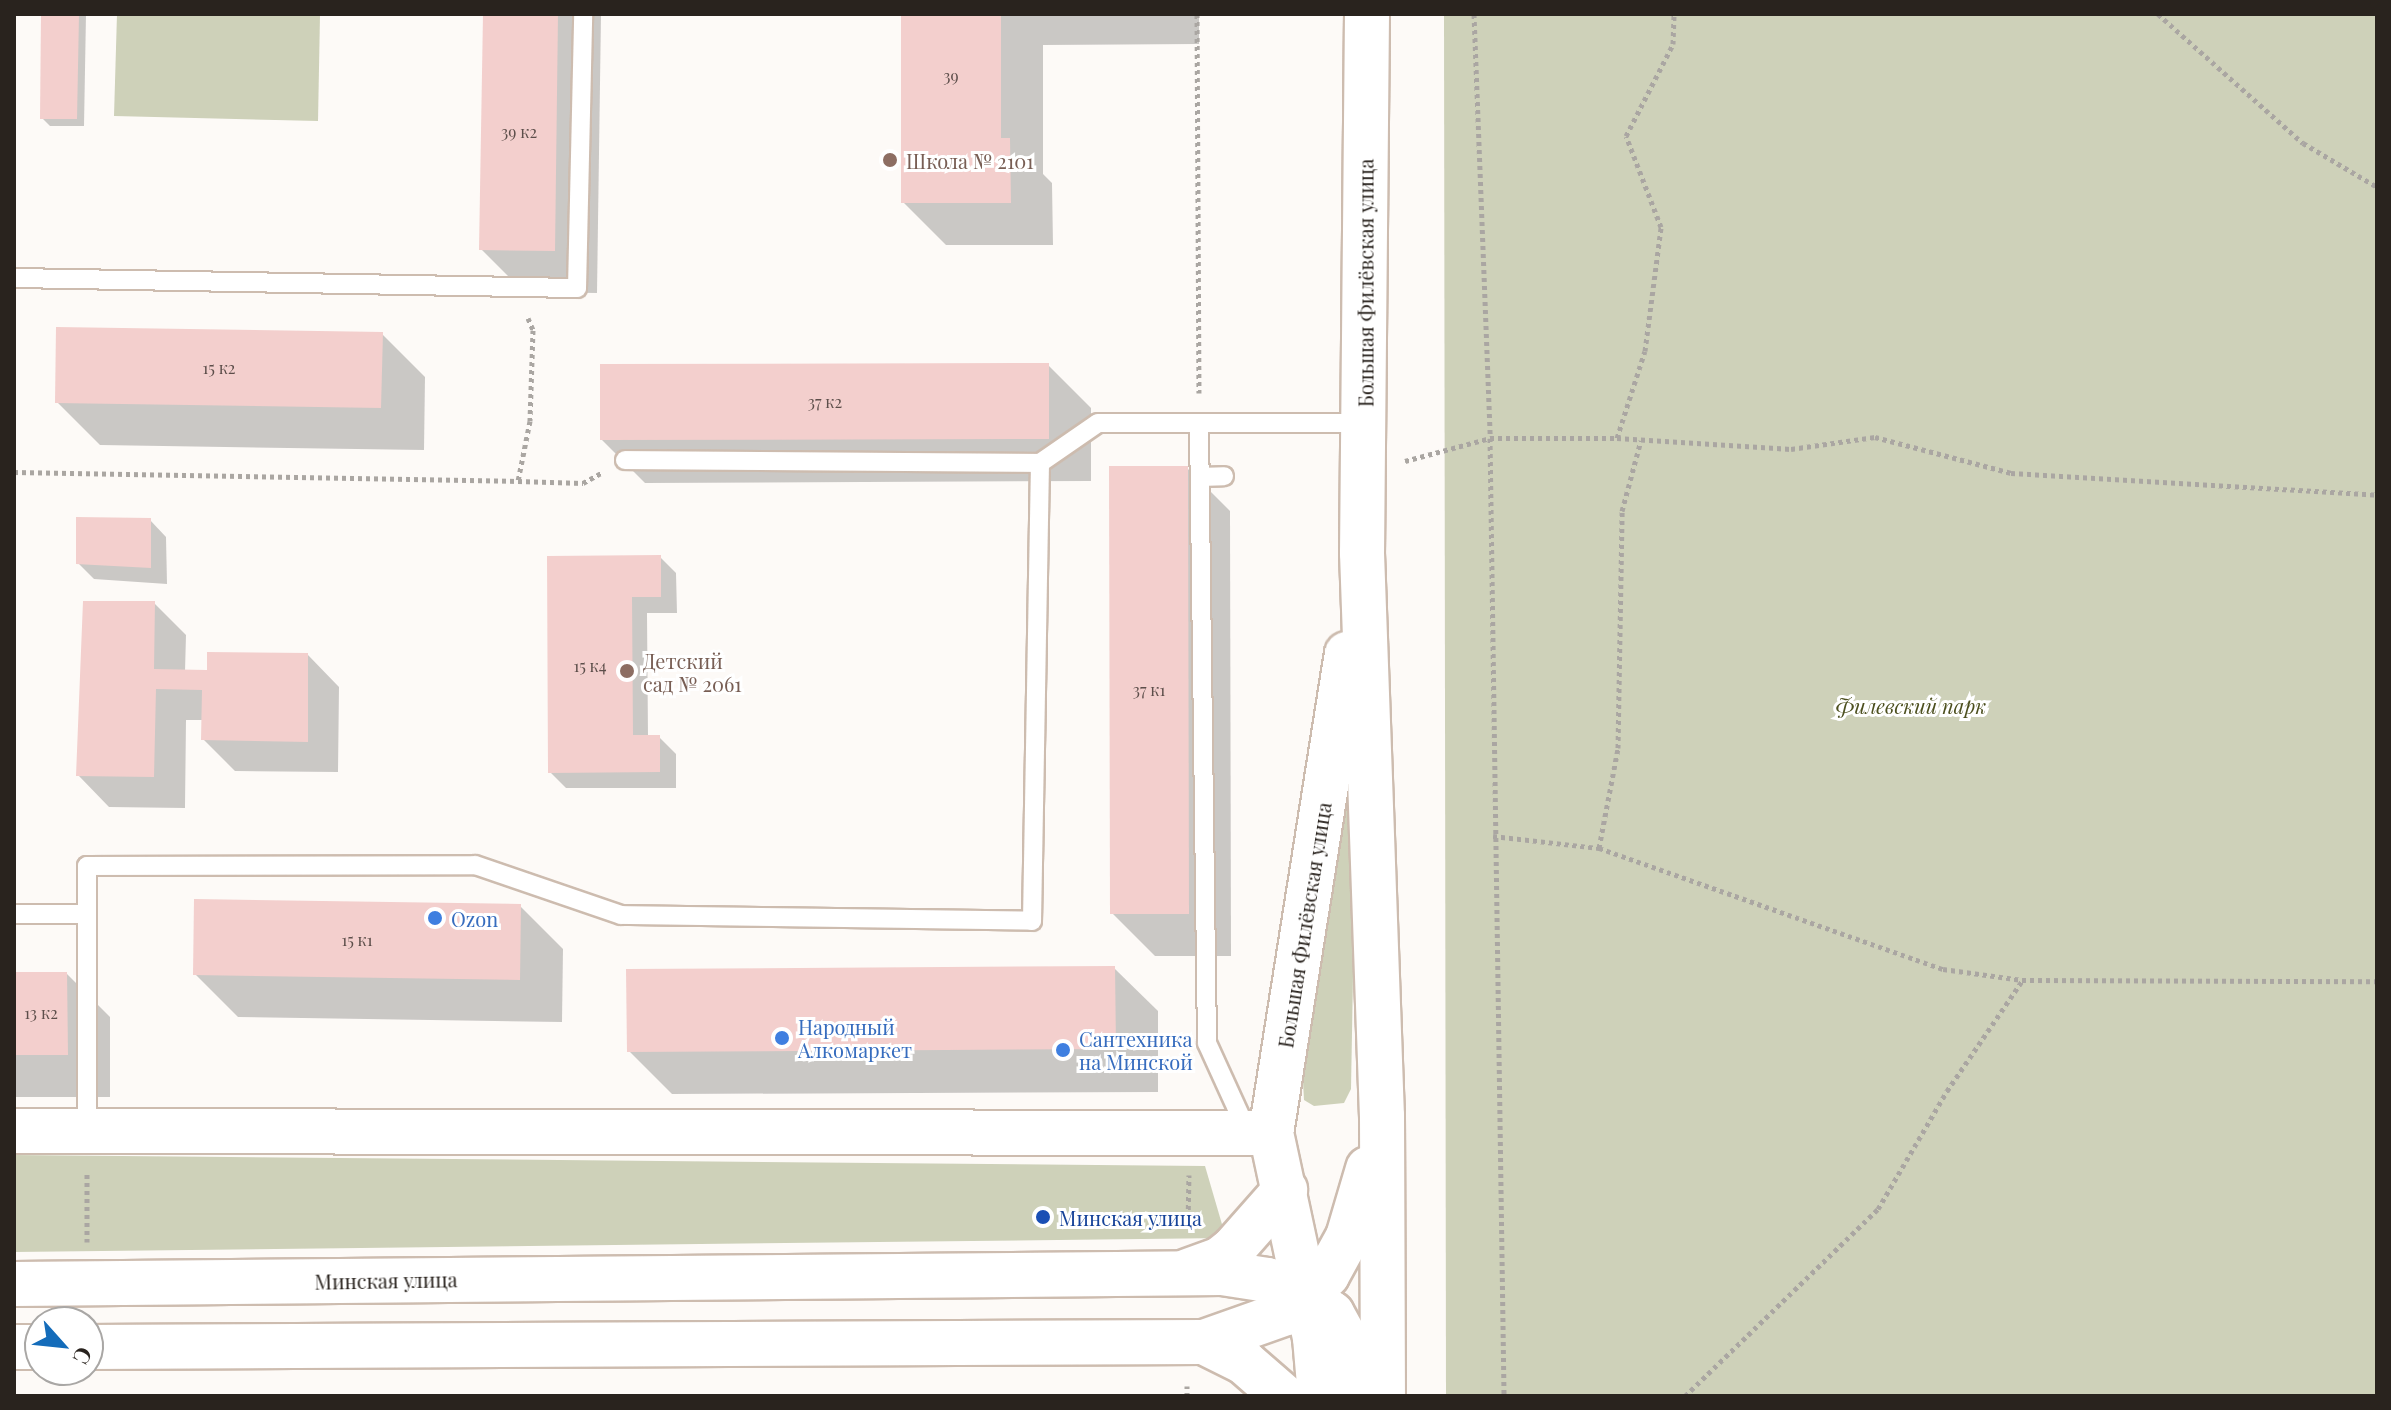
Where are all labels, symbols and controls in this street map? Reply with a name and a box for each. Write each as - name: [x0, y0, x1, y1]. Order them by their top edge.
- house number: 39: [943, 66, 959, 86]
- house number: 39 к2: [501, 122, 537, 142]
- place label: Школа № 2101: [906, 148, 1034, 172]
- marker: Школа № 2101: [881, 151, 899, 169]
- street label: Большая Филёвская улица: [1353, 159, 1377, 407]
- house number: 15 к2: [202, 358, 236, 378]
- house number: 37 к2: [808, 392, 842, 412]
- place label: Детский сад № 2061: [643, 648, 742, 695]
- house number: 15 к4: [573, 656, 607, 676]
- marker: Детский сад № 2061: [618, 662, 636, 680]
- house number: 37 к1: [1133, 680, 1165, 700]
- park label: Филевский парк: [1836, 693, 1986, 717]
- street label: Большая Филёвская улица: [1273, 800, 1335, 1050]
- place label: Ozon: [451, 906, 498, 930]
- marker: Ozon: [426, 909, 444, 927]
- house number: 15 к1: [341, 930, 373, 950]
- house number: 13 к2: [24, 1003, 58, 1023]
- place label: Народный Алкомаркет: [798, 1014, 912, 1061]
- place label: Сантехника на Минской: [1079, 1026, 1193, 1073]
- marker: Народный Алкомаркет: [773, 1029, 791, 1047]
- marker: Сантехника на Минской: [1054, 1041, 1072, 1059]
- place label: Минская улица: [1059, 1205, 1202, 1229]
- marker: Минская улица: [1034, 1208, 1052, 1226]
- street label: Минская улица: [314, 1267, 458, 1293]
- north arrow: [24, 1306, 104, 1386]
- text: С: [67, 1342, 100, 1370]

